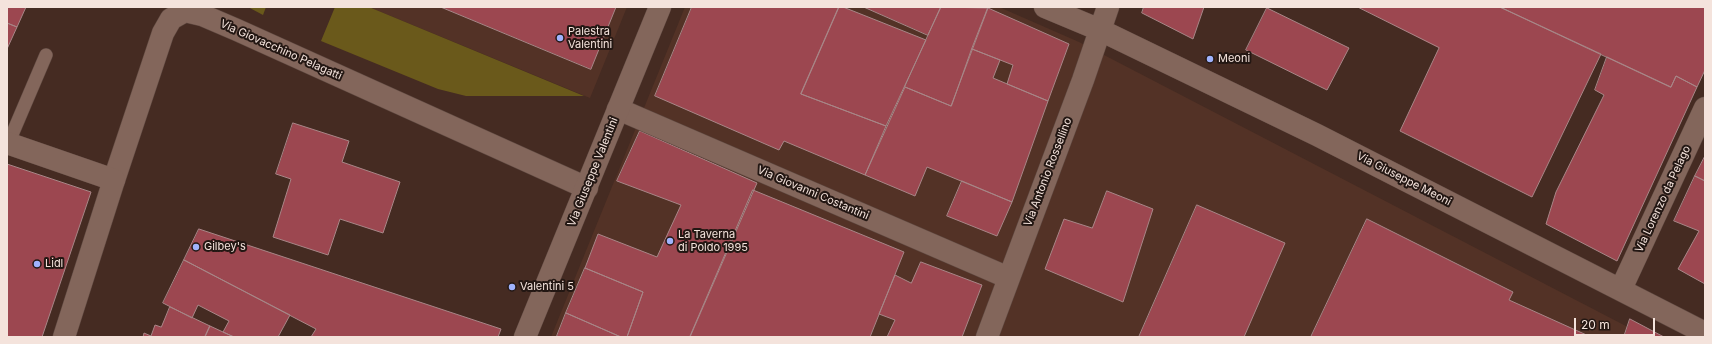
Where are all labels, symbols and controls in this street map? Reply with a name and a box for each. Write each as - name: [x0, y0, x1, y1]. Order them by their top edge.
- street label: Via Giovacchino Pelagatti: [218, 17, 344, 83]
- place label: Palestra Valentini: [568, 25, 612, 51]
- marker: Palestra Valentini: [555, 33, 565, 43]
- place label: Meoni: [1218, 52, 1250, 66]
- marker: Meoni: [1205, 54, 1215, 64]
- street label: Via Giuseppe Valentini: [565, 116, 621, 228]
- street label: Via Antonio Rossellino: [1021, 116, 1075, 228]
- street label: Via Lorenzo da Pelago: [1632, 143, 1694, 255]
- street label: Via Giuseppe Meoni: [1355, 149, 1453, 209]
- street label: Via Giovanni Costantini: [755, 163, 871, 223]
- place label: La Taverna di Poldo 1995: [678, 228, 748, 254]
- marker: La Taverna di Poldo 1995: [665, 236, 675, 246]
- place label: Gilbey's: [204, 240, 246, 254]
- marker: Gilbey's: [191, 242, 201, 252]
- place label: Lidl: [45, 257, 63, 271]
- marker: Lidl: [32, 259, 42, 269]
- place label: Valentini 5: [520, 280, 574, 294]
- marker: Valentini 5: [507, 282, 517, 292]
- scale bar: [1576, 310, 1657, 336]
- text: 20 m: [1581, 317, 1610, 332]

